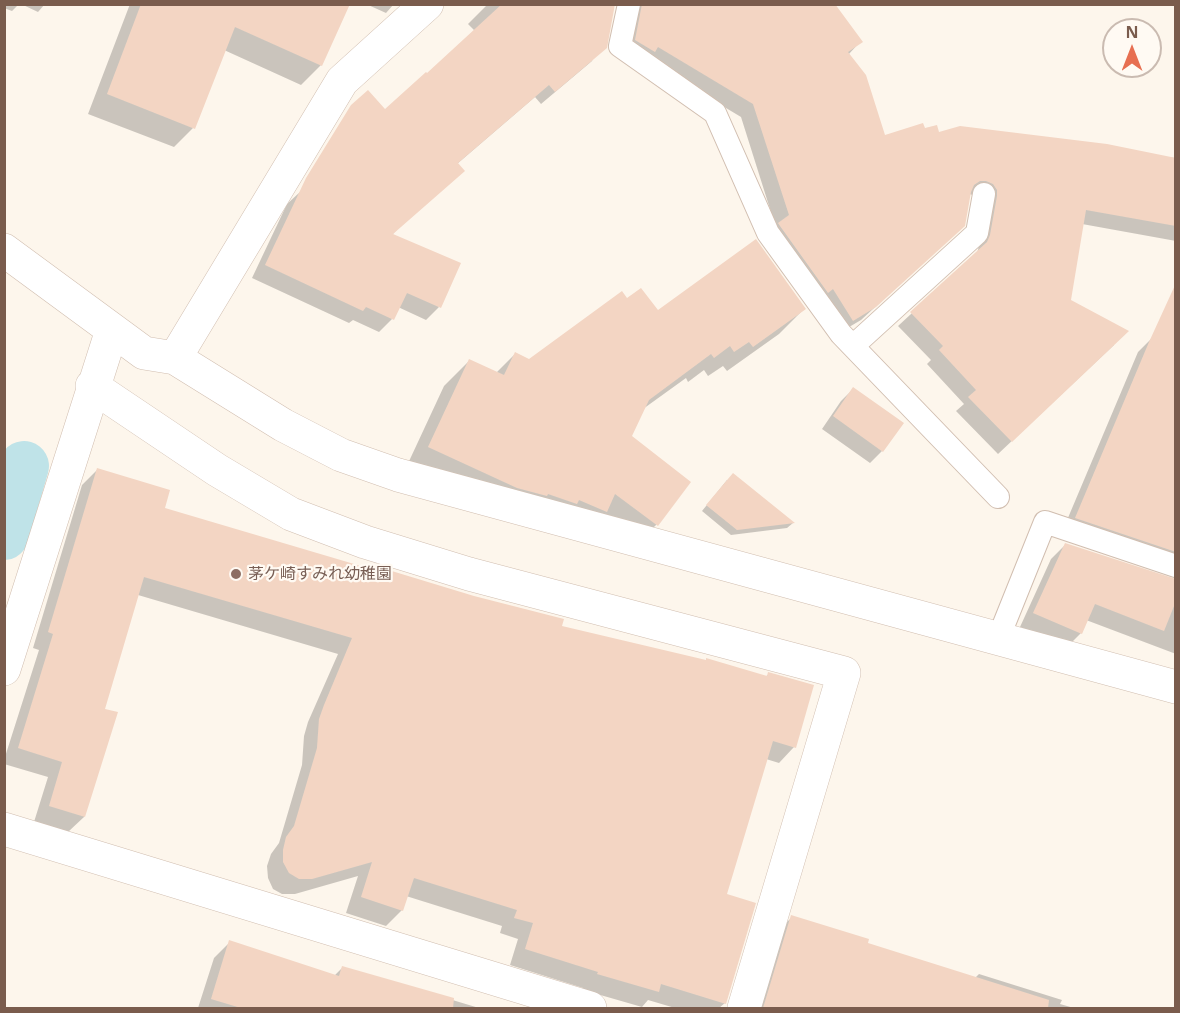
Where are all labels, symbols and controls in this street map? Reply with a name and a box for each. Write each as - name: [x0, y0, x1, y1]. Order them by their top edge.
- north arrow: [1102, 18, 1162, 78]
- text: N: [1125, 21, 1139, 43]
- place label: 茅ケ崎すみれ幼稚園: [248, 564, 392, 584]
- marker: 茅ケ崎すみれ幼稚園: [229, 567, 243, 581]

